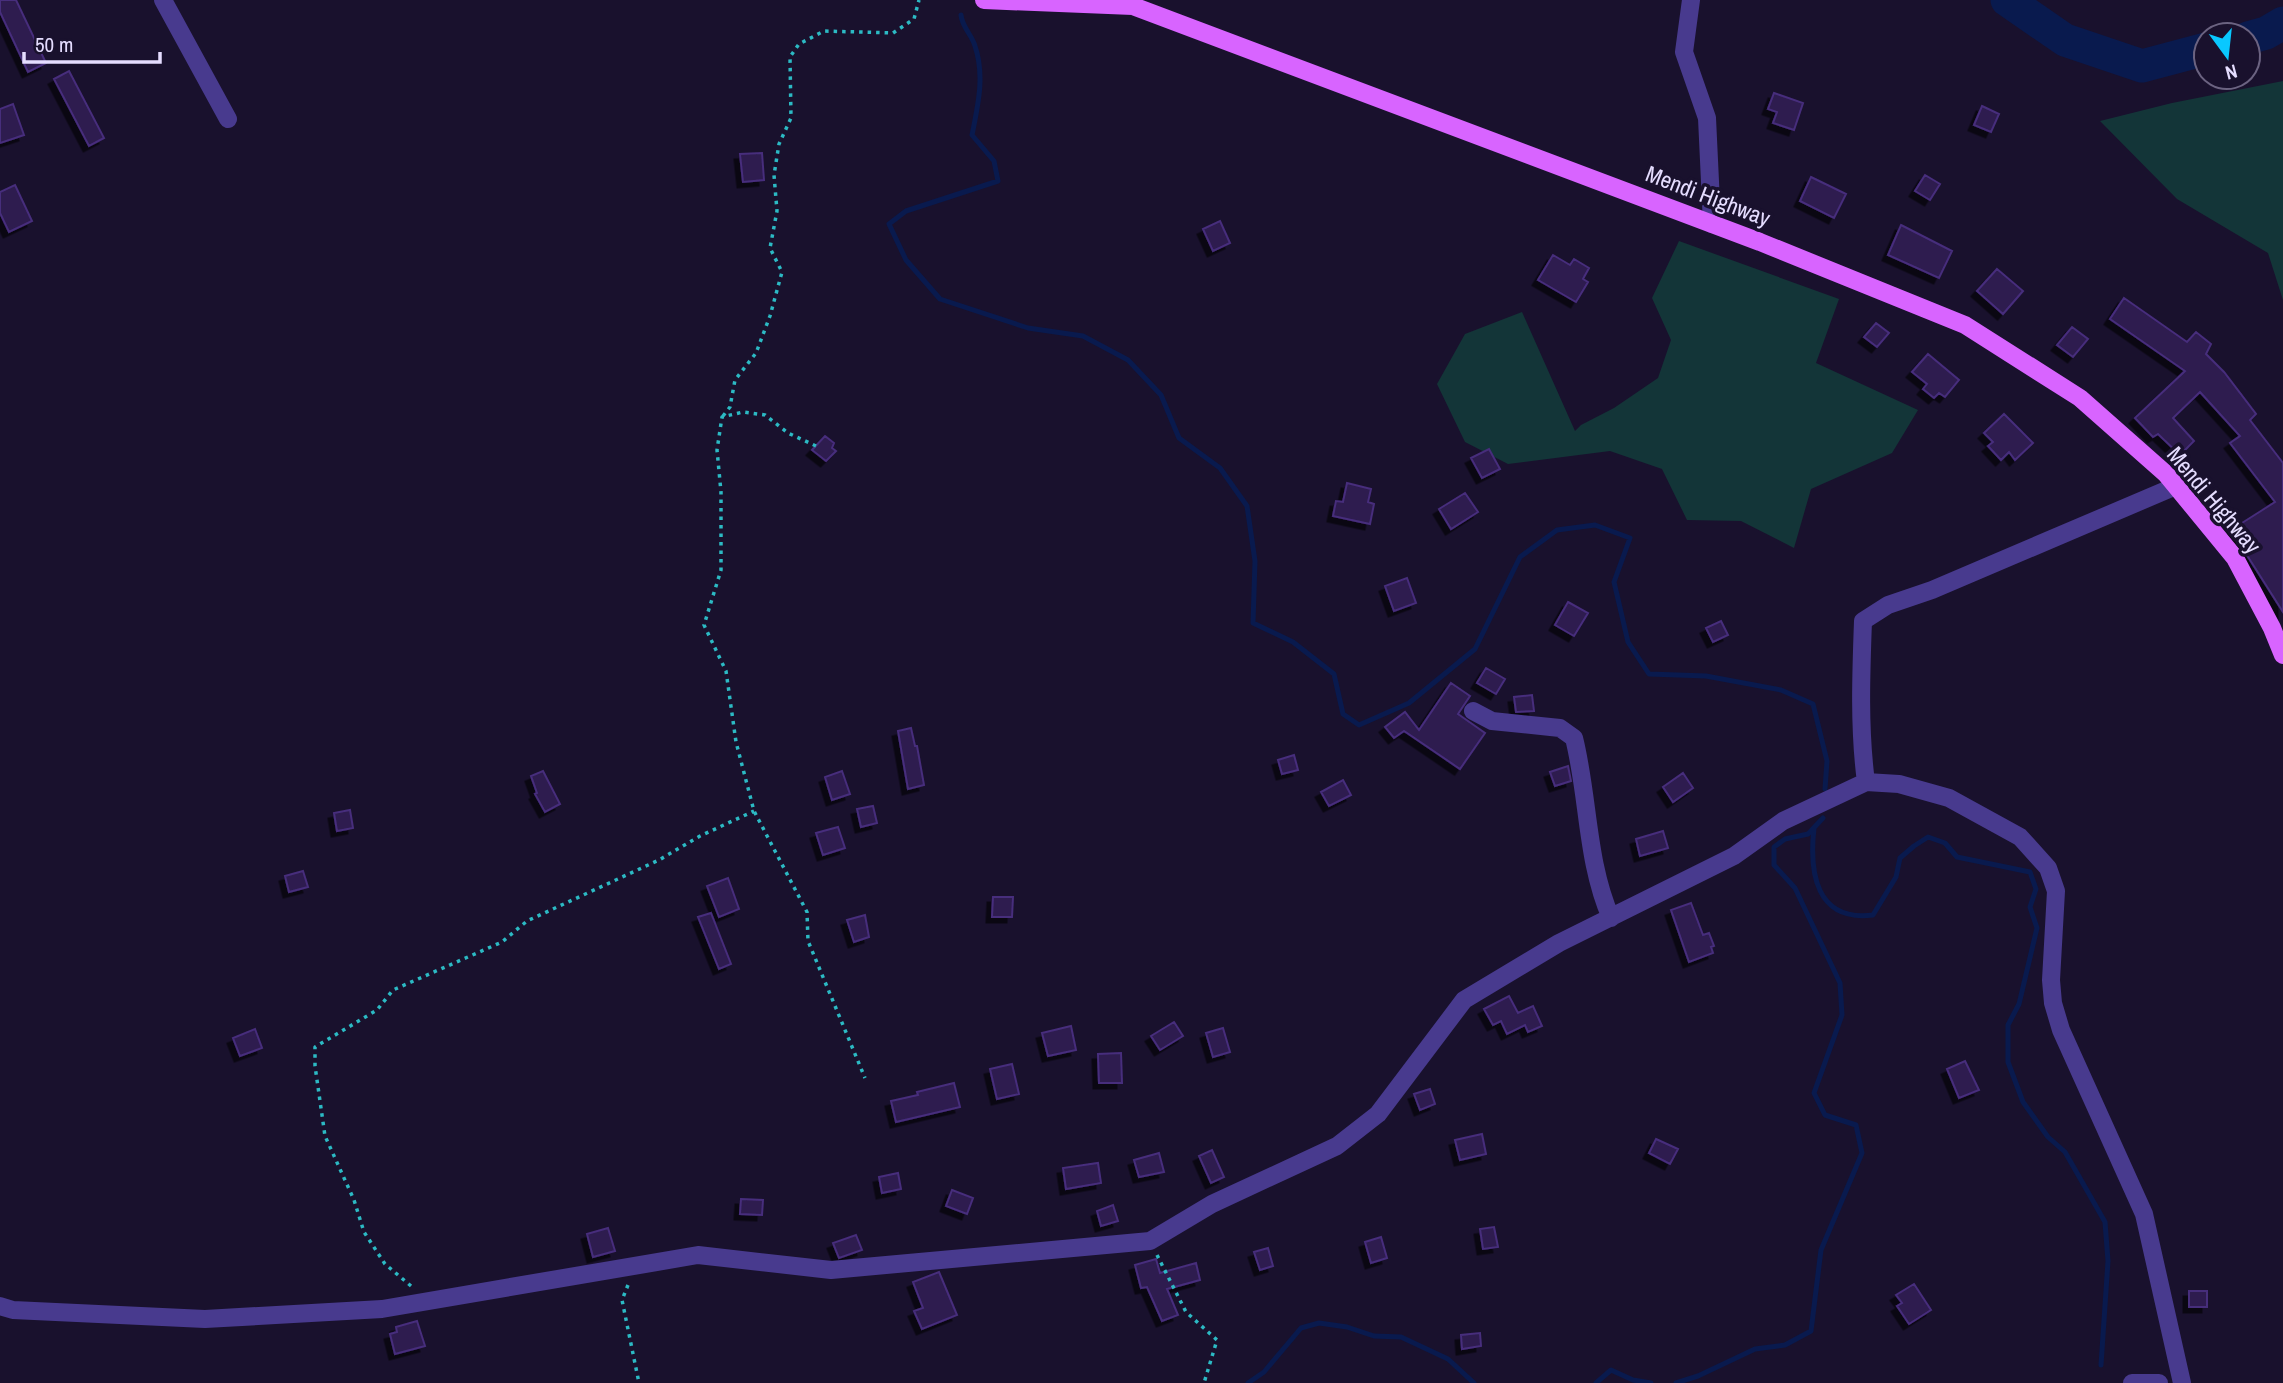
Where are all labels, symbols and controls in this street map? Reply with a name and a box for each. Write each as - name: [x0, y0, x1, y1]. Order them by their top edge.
- scale bar: [24, 21, 161, 65]
- north arrow: [2192, 21, 2262, 91]
- text: 50 m: [35, 30, 73, 59]
- text: N: [2223, 58, 2240, 86]
- street label: Mendi Highway: [1641, 158, 1775, 234]
- street label: Mendi Highway: [2160, 440, 2269, 560]

